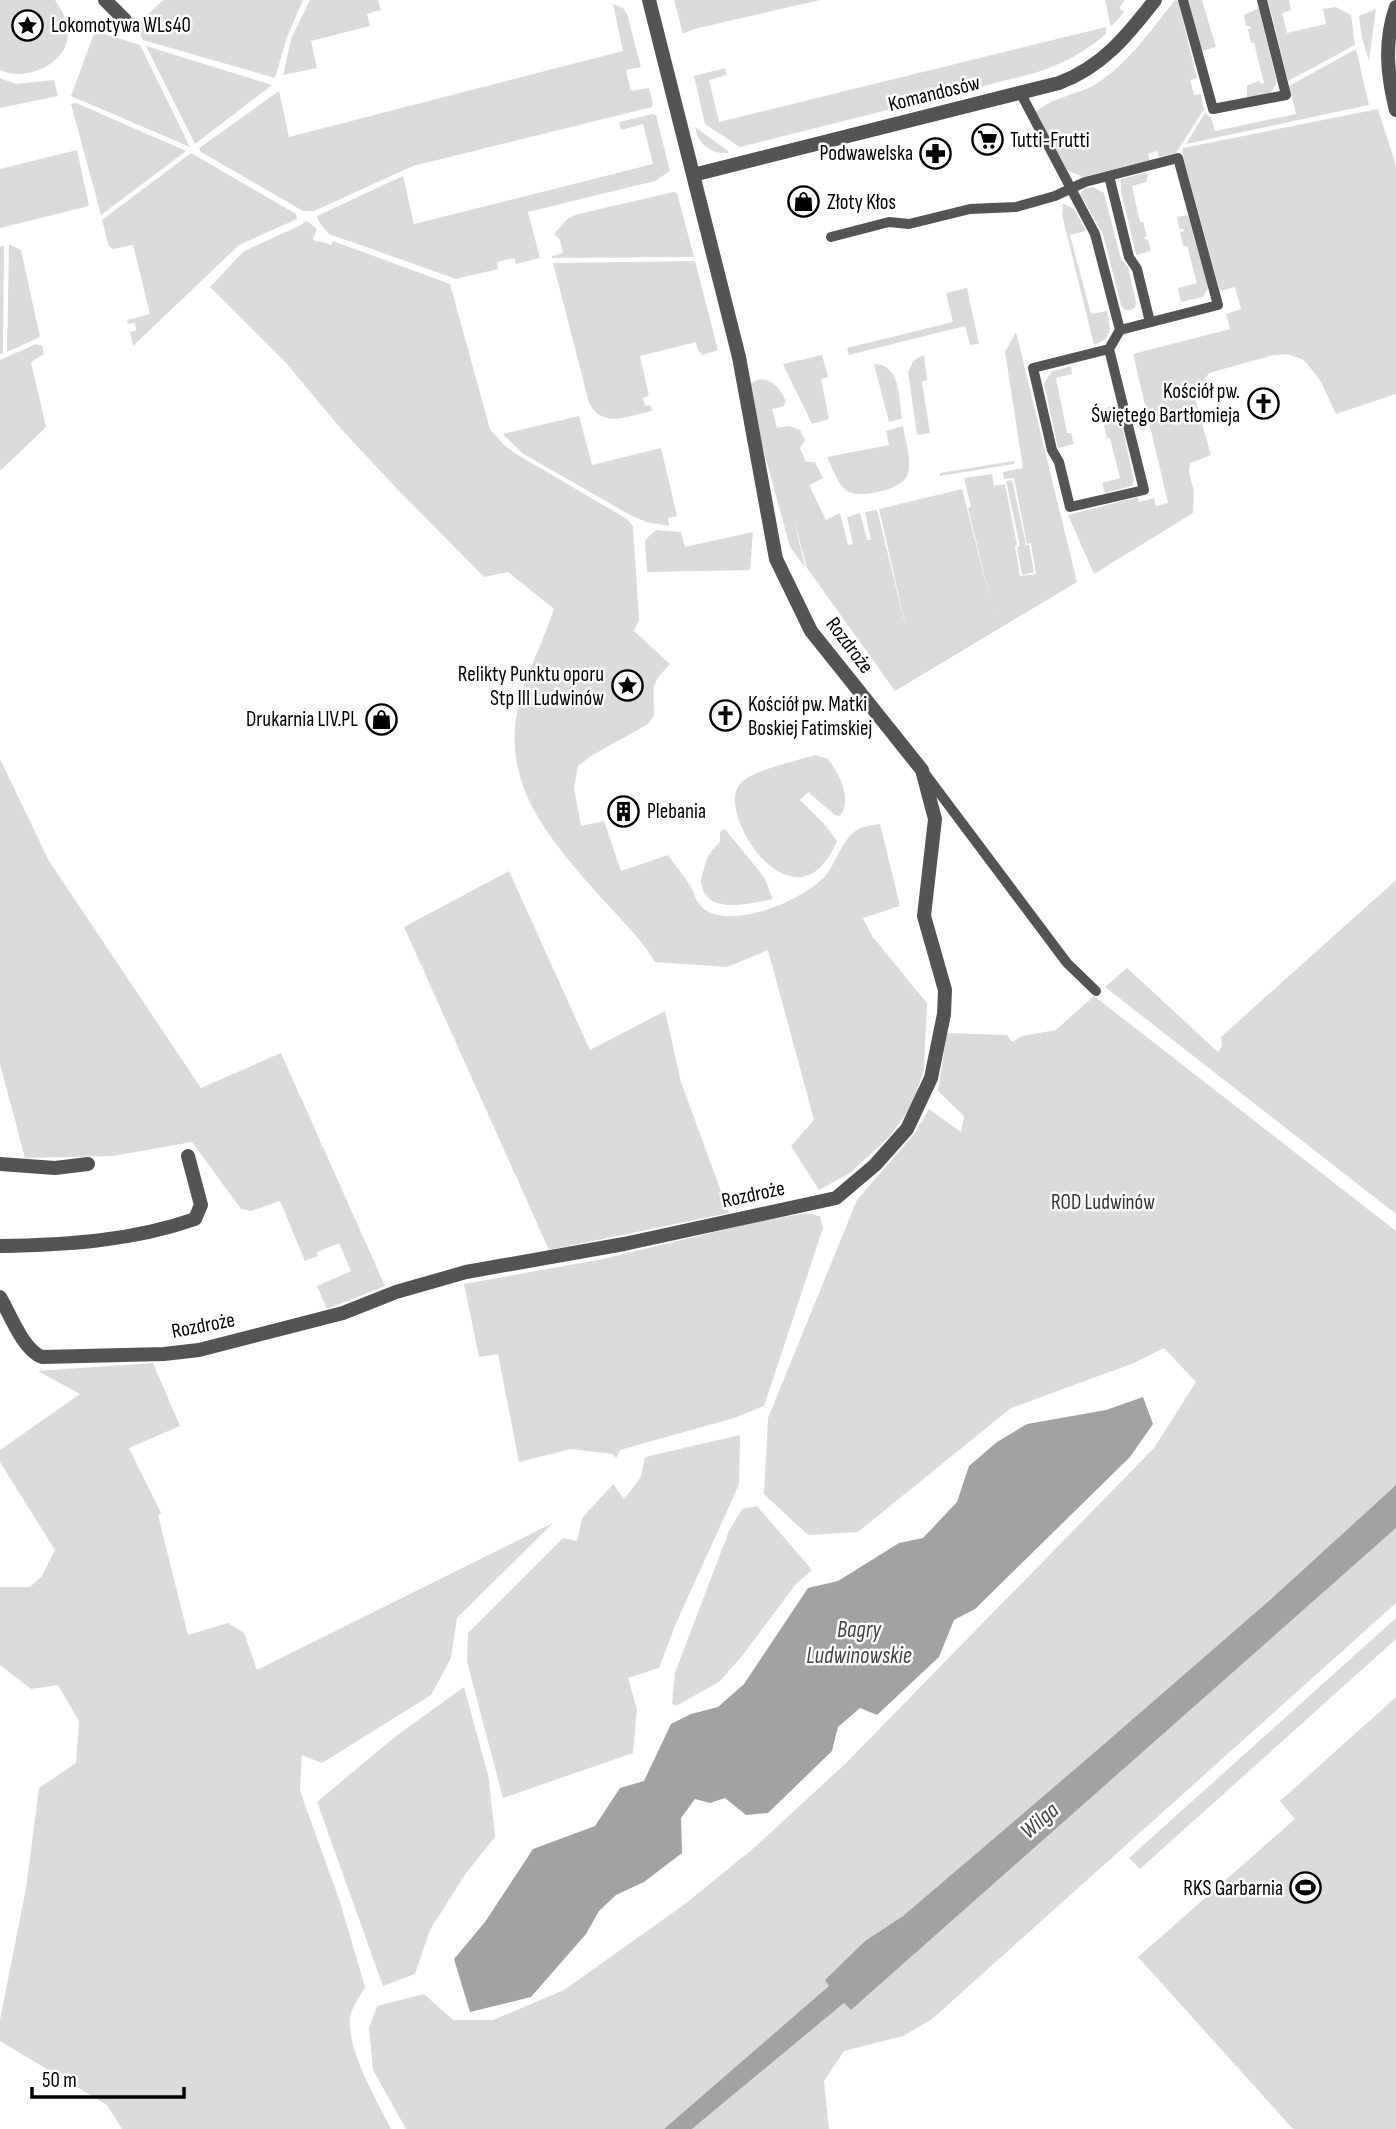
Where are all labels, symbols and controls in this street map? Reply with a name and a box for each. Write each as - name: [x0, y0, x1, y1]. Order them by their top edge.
- place icon: Lokomotywa WLs40: [11, 8, 45, 42]
- place label: Lokomotywa WLs40: [51, 13, 191, 38]
- street label: Komandosów: [886, 70, 983, 117]
- supermarket icon: Tutti-Frutti: [970, 123, 1004, 157]
- place label: Tutti-Frutti: [1010, 128, 1090, 153]
- pharmacy icon: Podwawelska: [919, 136, 953, 170]
- place label: Podwawelska: [819, 141, 913, 166]
- shop icon: Złoty Kłos: [787, 185, 821, 219]
- place label: Złoty Kłos: [827, 190, 896, 215]
- place label: Kościół pw. Świętego Bartłomieja: [1091, 379, 1240, 428]
- church icon: Kościół pw. Świętego Bartłomieja: [1246, 386, 1280, 420]
- street label: Rozdroże: [820, 612, 879, 678]
- place label: Relikty Punktu oporu Stp III Ludwinów: [458, 662, 604, 711]
- place icon: Relikty Punktu oporu Stp III Ludwinów: [610, 669, 644, 703]
- place label: Kościół pw. Matki Boskiej Fatimskiej: [748, 692, 872, 741]
- church icon: Kościół pw. Matki Boskiej Fatimskiej: [708, 699, 742, 733]
- shop icon: Drukarnia LIV.PL: [364, 702, 398, 736]
- place label: Drukarnia LIV.PL: [246, 707, 358, 732]
- building icon: Plebania: [607, 794, 641, 828]
- place label: Plebania: [647, 799, 706, 824]
- street label: Rozdroże: [719, 1176, 787, 1213]
- park label: ROD Ludwinów: [1051, 1190, 1155, 1215]
- street label: Rozdroże: [169, 1307, 237, 1344]
- water label: Bagry Ludwinowskie: [806, 1616, 912, 1670]
- water label: Wilga: [1015, 1796, 1065, 1845]
- sports icon: RKS Garbarnia: [1289, 1871, 1323, 1905]
- place label: RKS Garbarnia: [1183, 1876, 1283, 1901]
- scale bar: [32, 2056, 184, 2100]
- text: 50 m: [42, 2068, 77, 2093]

